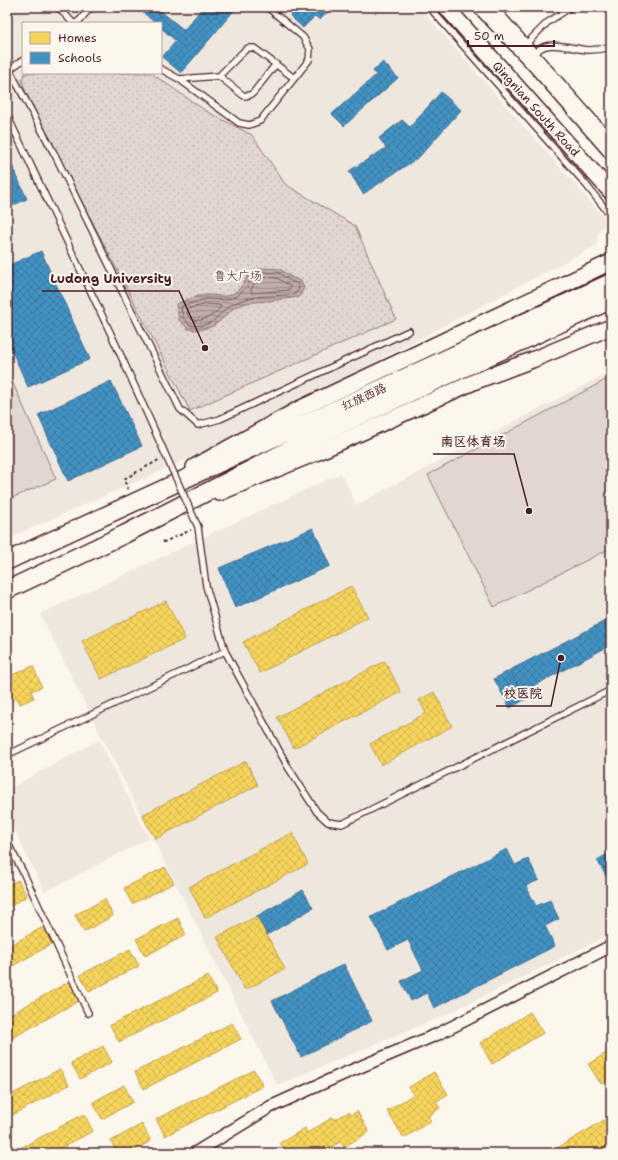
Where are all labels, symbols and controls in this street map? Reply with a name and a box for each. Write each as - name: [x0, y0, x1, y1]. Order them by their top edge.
- legend: [22, 22, 162, 74]
- scale bar: [468, 22, 554, 48]
- text: 50 m: [474, 28, 504, 44]
- text: Homes: [58, 30, 97, 46]
- text: Schools: [58, 50, 102, 66]
- street label: Qingnian South Road: [489, 58, 583, 160]
- callout: Ludong University: [42, 266, 179, 291]
- park label: 鲁大广场: [214, 268, 262, 284]
- text: Ludong University: [50, 270, 172, 287]
- street label: 红旗西路: [339, 380, 389, 414]
- callout: 南区体育场: [433, 429, 514, 454]
- text: 南区体育场: [440, 433, 506, 450]
- callout: 校医院: [496, 681, 551, 706]
- text: 校医院: [503, 685, 543, 702]

